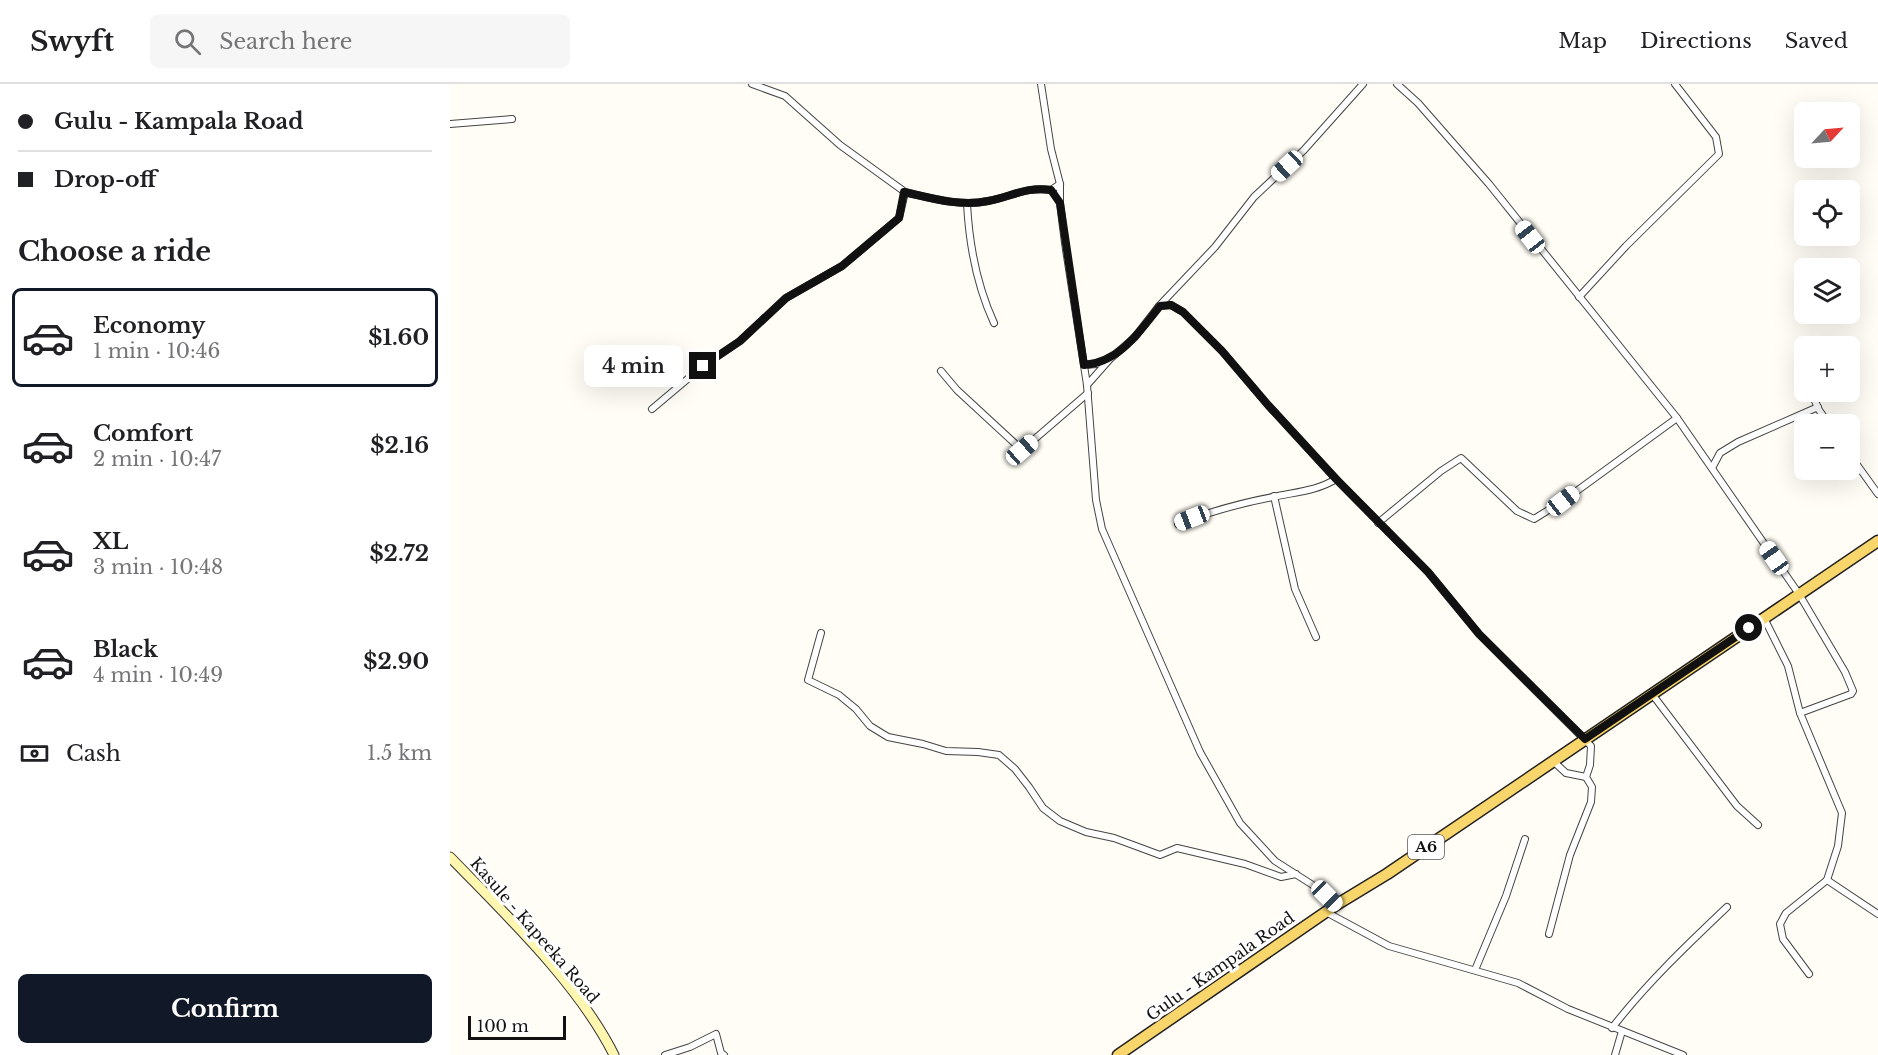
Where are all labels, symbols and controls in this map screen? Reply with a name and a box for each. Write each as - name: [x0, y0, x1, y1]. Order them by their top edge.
- search box: [150, 14, 570, 68]
- text: Swyft: [30, 24, 114, 59]
- icon: search: [171, 25, 204, 58]
- text: Search here: [219, 28, 352, 55]
- text: Map: [1558, 28, 1607, 54]
- text: Directions: [1640, 28, 1752, 54]
- text: Saved: [1785, 28, 1848, 54]
- north arrow: [1794, 102, 1860, 168]
- map controls: [1794, 102, 1860, 480]
- text: Gulu - Kampala Road: [54, 108, 303, 135]
- car: [1268, 147, 1306, 185]
- text: Drop-off: [54, 166, 156, 193]
- button: locate: [1794, 180, 1860, 246]
- car: [1512, 217, 1548, 257]
- text: Choose a ride: [18, 235, 211, 268]
- button: layers: [1794, 258, 1860, 324]
- icon: car: [21, 311, 75, 365]
- text: Economy: [93, 312, 205, 339]
- text: $1.60: [368, 324, 429, 351]
- button: +: [1794, 336, 1860, 402]
- text: 1 min · 10:46: [93, 339, 220, 363]
- callout: 4 min: [583, 345, 682, 387]
- route end: [689, 352, 716, 379]
- text: 4 min: [602, 354, 665, 378]
- button: −: [1794, 414, 1860, 480]
- icon: car: [21, 419, 75, 473]
- text: Comfort: [93, 420, 193, 447]
- car: [1003, 431, 1041, 469]
- text: $2.16: [370, 432, 429, 459]
- text: 2 min · 10:47: [93, 447, 221, 471]
- car: [1543, 483, 1583, 519]
- car: [1172, 503, 1212, 533]
- icon: car: [21, 527, 75, 581]
- text: XL: [93, 528, 128, 555]
- car: [1756, 538, 1792, 578]
- text: $2.72: [369, 540, 429, 567]
- text: 3 min · 10:48: [93, 555, 223, 579]
- route start: [1735, 614, 1762, 641]
- icon: car: [21, 635, 75, 689]
- text: Black: [93, 636, 158, 663]
- text: $2.90: [363, 648, 429, 675]
- text: 4 min · 10:49: [93, 663, 223, 687]
- icon: cash: [18, 737, 51, 770]
- text: Cash: [66, 740, 121, 767]
- text: 1.5 km: [367, 741, 432, 765]
- road number: A6: [1408, 835, 1444, 859]
- street label: Kasule - Kapeeka Road: [466, 853, 604, 1007]
- car: [1308, 877, 1346, 915]
- street label: Gulu - Kampala Road: [1142, 907, 1298, 1025]
- button: Confirm: [18, 974, 432, 1043]
- scale bar: [468, 1013, 566, 1040]
- text: 100 m: [477, 1016, 529, 1036]

